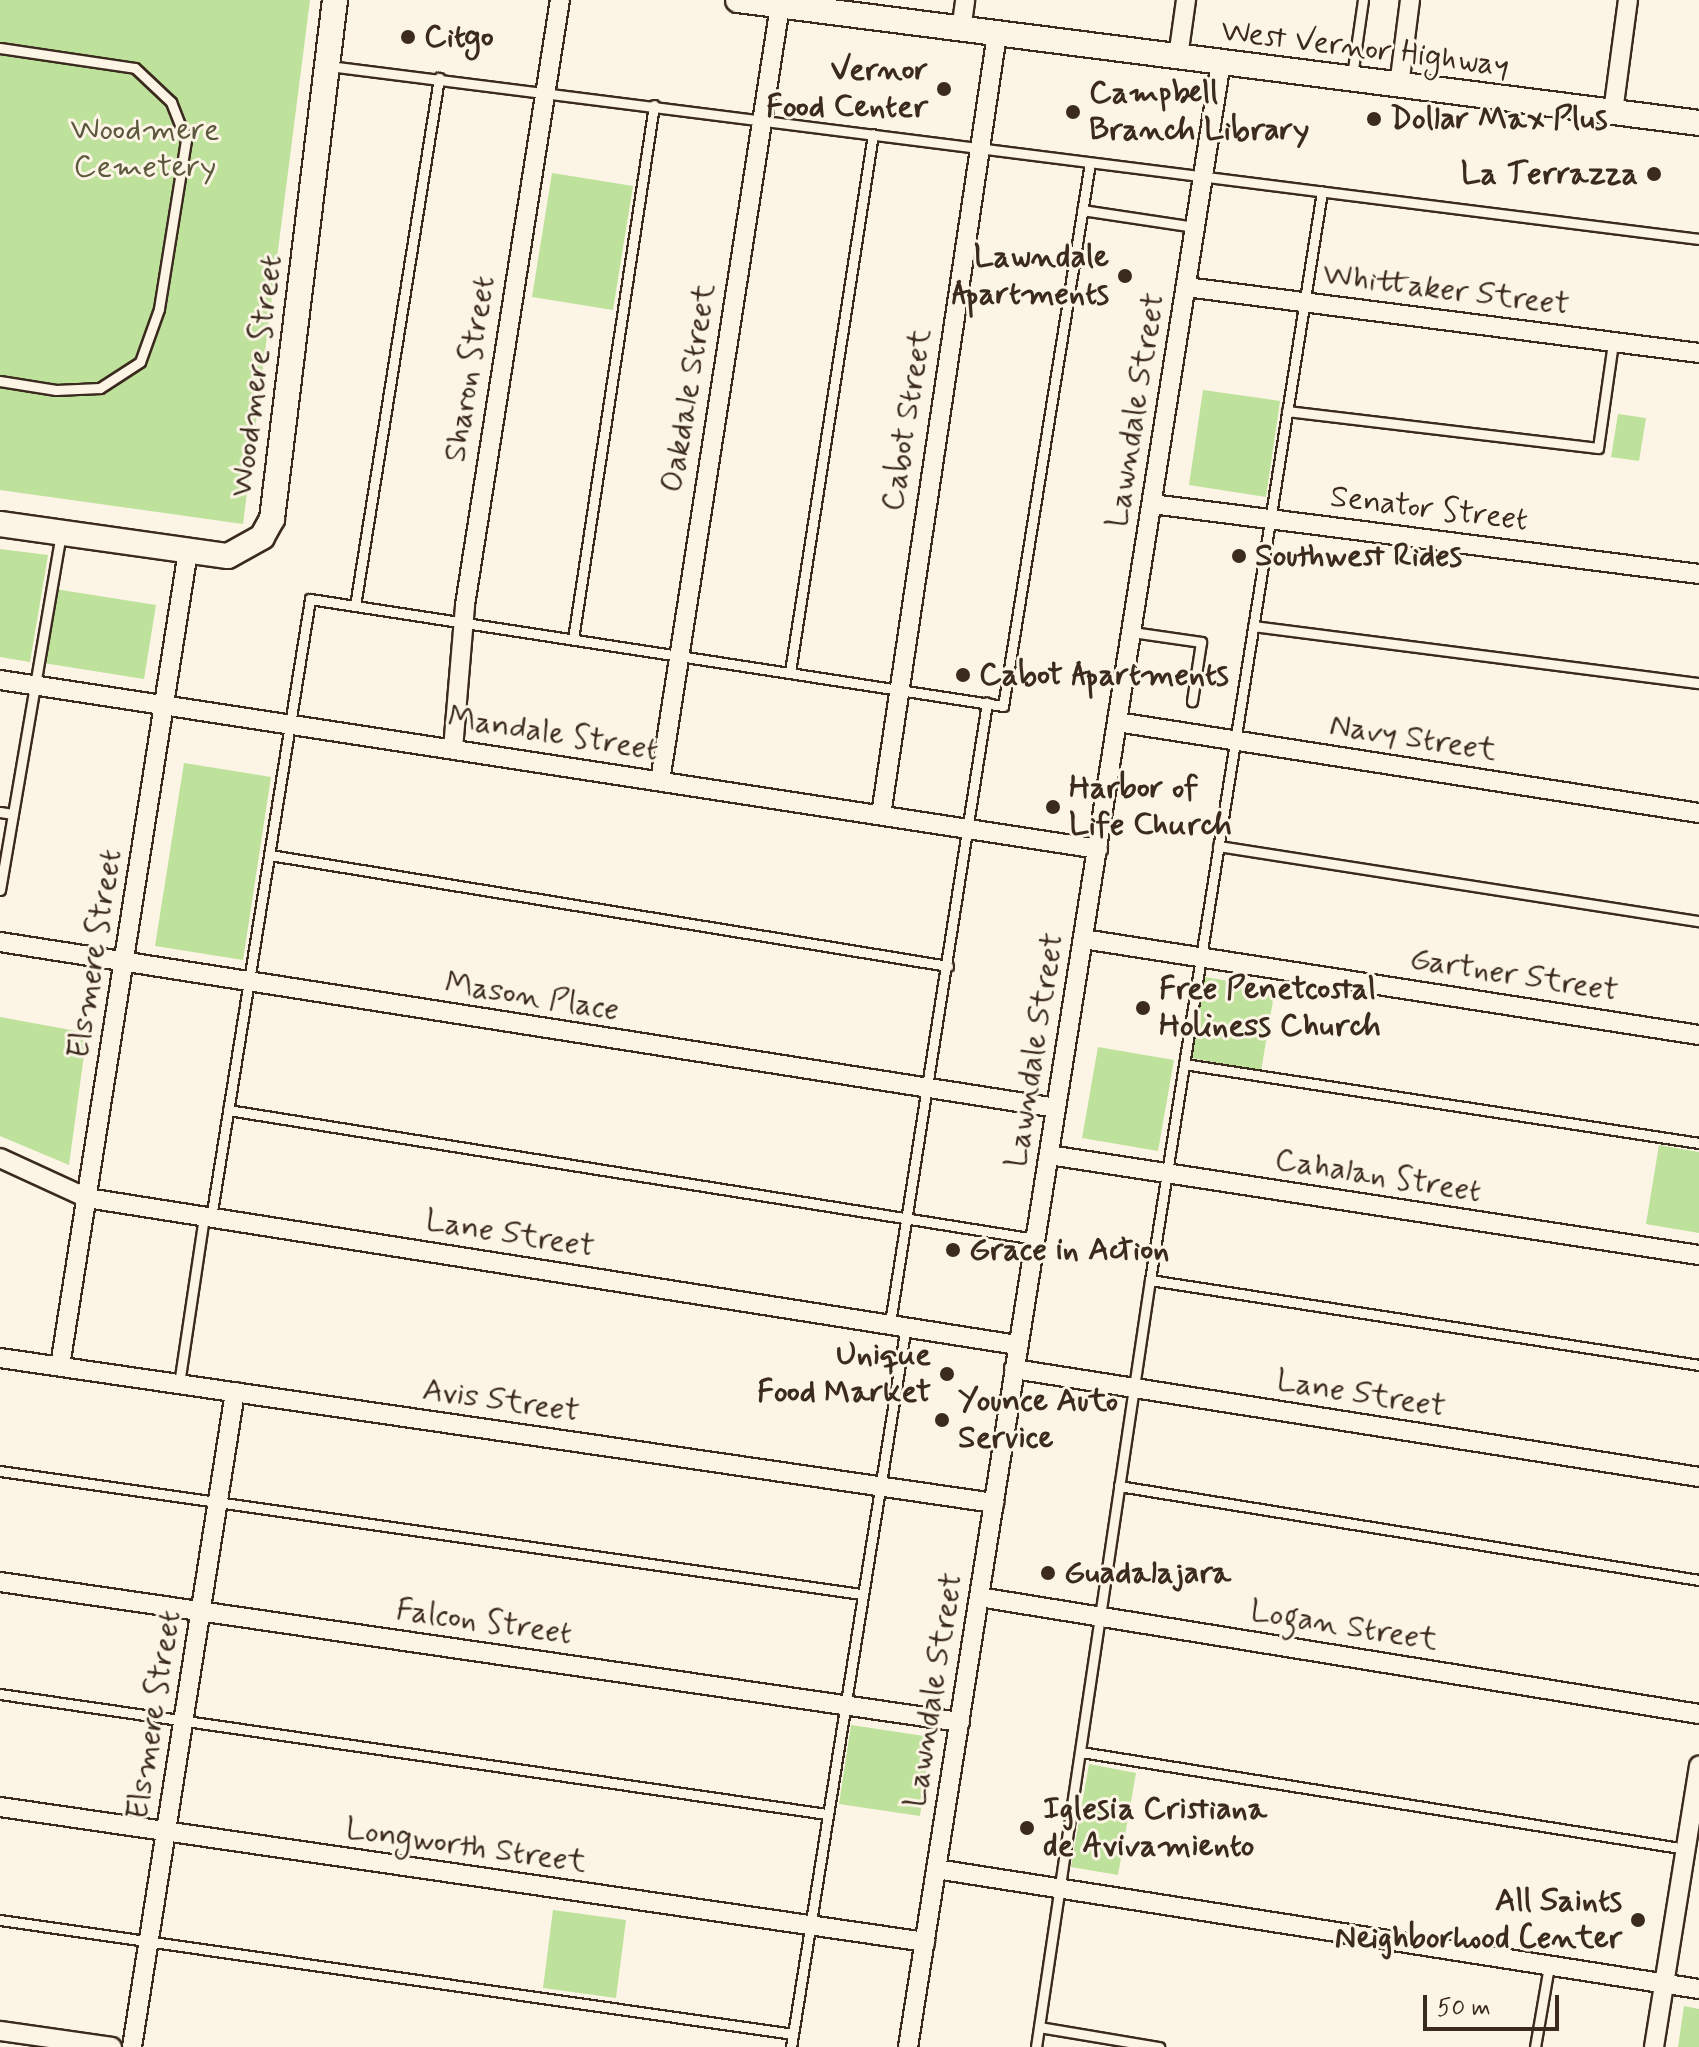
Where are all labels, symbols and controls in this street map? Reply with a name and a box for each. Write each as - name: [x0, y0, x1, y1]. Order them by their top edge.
- street label: West Vernor Highway: [1218, 12, 1512, 86]
- place label: Citgo: [424, 18, 494, 56]
- marker: Citgo: [399, 28, 417, 46]
- place label: Vernor Food Center: [761, 52, 928, 127]
- place label: Campbell Branch Library: [1089, 75, 1309, 150]
- marker: Vernor Food Center: [935, 80, 953, 98]
- place label: Dollar Max Plus: [1390, 100, 1602, 138]
- marker: Campbell Branch Library: [1064, 103, 1082, 121]
- marker: Dollar Max Plus: [1365, 110, 1383, 128]
- park label: Woodmere Cemetery: [70, 112, 220, 187]
- place label: La Terrazza: [1470, 155, 1638, 193]
- marker: La Terrazza: [1645, 165, 1663, 183]
- place label: Lawndale Apartments: [952, 239, 1109, 314]
- street label: Woodmere Street: [223, 250, 291, 502]
- street label: Whittaker Street: [1321, 256, 1571, 324]
- marker: Lawndale Apartments: [1116, 267, 1134, 285]
- street label: Sharon Street: [436, 271, 504, 467]
- street label: Oakdale Street: [654, 281, 724, 495]
- street label: Lawndale Street: [1099, 291, 1173, 529]
- street label: Cabot Street: [874, 326, 940, 514]
- street label: Senator Street: [1325, 477, 1533, 541]
- place label: Southwest Rides: [1255, 537, 1462, 575]
- marker: Southwest Rides: [1230, 547, 1248, 565]
- place label: Cabot Apartments: [979, 656, 1229, 694]
- marker: Cabot Apartments: [954, 666, 972, 684]
- street label: Mandale Street: [442, 698, 664, 770]
- street label: Navy Street: [1327, 706, 1499, 770]
- place label: Harbor of Life Church: [1069, 770, 1234, 845]
- marker: Harbor of Life Church: [1044, 798, 1062, 816]
- street label: Elsmere Street: [59, 844, 131, 1064]
- street label: Lawndale Street: [998, 931, 1072, 1169]
- street label: Gartner Street: [1408, 940, 1620, 1010]
- street label: Mason Place: [442, 964, 622, 1030]
- place label: Free Penetcostal Holiness Church: [1159, 971, 1381, 1046]
- marker: Free Penetcostal Holiness Church: [1134, 999, 1152, 1017]
- street label: Cahalan Street: [1270, 1140, 1486, 1212]
- street label: Lane Street: [424, 1202, 596, 1266]
- place label: Grace in Action: [969, 1231, 1169, 1269]
- marker: Grace in Action: [944, 1241, 962, 1259]
- place label: Unique Food Market: [757, 1337, 931, 1412]
- street label: Lane Street: [1275, 1362, 1447, 1426]
- marker: Unique Food Market: [938, 1365, 956, 1383]
- street label: Avis Street: [421, 1371, 581, 1431]
- place label: Younce Auto Service: [958, 1383, 1118, 1458]
- marker: Younce Auto Service: [933, 1411, 951, 1429]
- place label: Guadalajara: [1064, 1554, 1231, 1592]
- marker: Guadalajara: [1039, 1564, 1057, 1582]
- street label: Lawndale Street: [897, 1571, 971, 1809]
- street label: Falcon Street: [391, 1590, 577, 1654]
- street label: Logan Street: [1248, 1592, 1440, 1660]
- street label: Elsmere Street: [118, 1605, 190, 1825]
- place label: Iglesia Cristiana de Avivamiento: [1043, 1791, 1267, 1866]
- street label: Longworth Street: [343, 1810, 589, 1882]
- marker: Iglesia Cristiana de Avivamiento: [1018, 1819, 1036, 1837]
- place label: All Saints Neighborhood Center: [1339, 1883, 1622, 1958]
- marker: All Saints Neighborhood Center: [1629, 1911, 1647, 1929]
- scale bar: [1427, 1979, 1563, 2029]
- text: 50 m: [1437, 1993, 1491, 2024]

